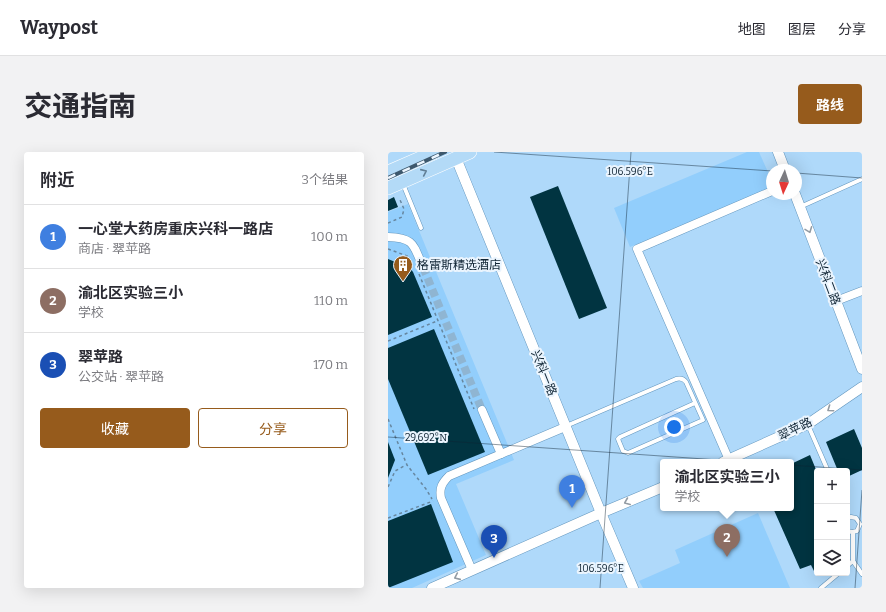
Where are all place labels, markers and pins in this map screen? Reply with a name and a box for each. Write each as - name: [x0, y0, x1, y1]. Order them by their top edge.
- building icon: 格雷斯精选酒店: [392, 254, 414, 282]
- place label: 格雷斯精选酒店: [417, 258, 501, 272]
- pin: 1: [559, 475, 585, 508]
- pin: 2: [714, 524, 740, 557]
- pin: 3: [481, 525, 507, 558]

